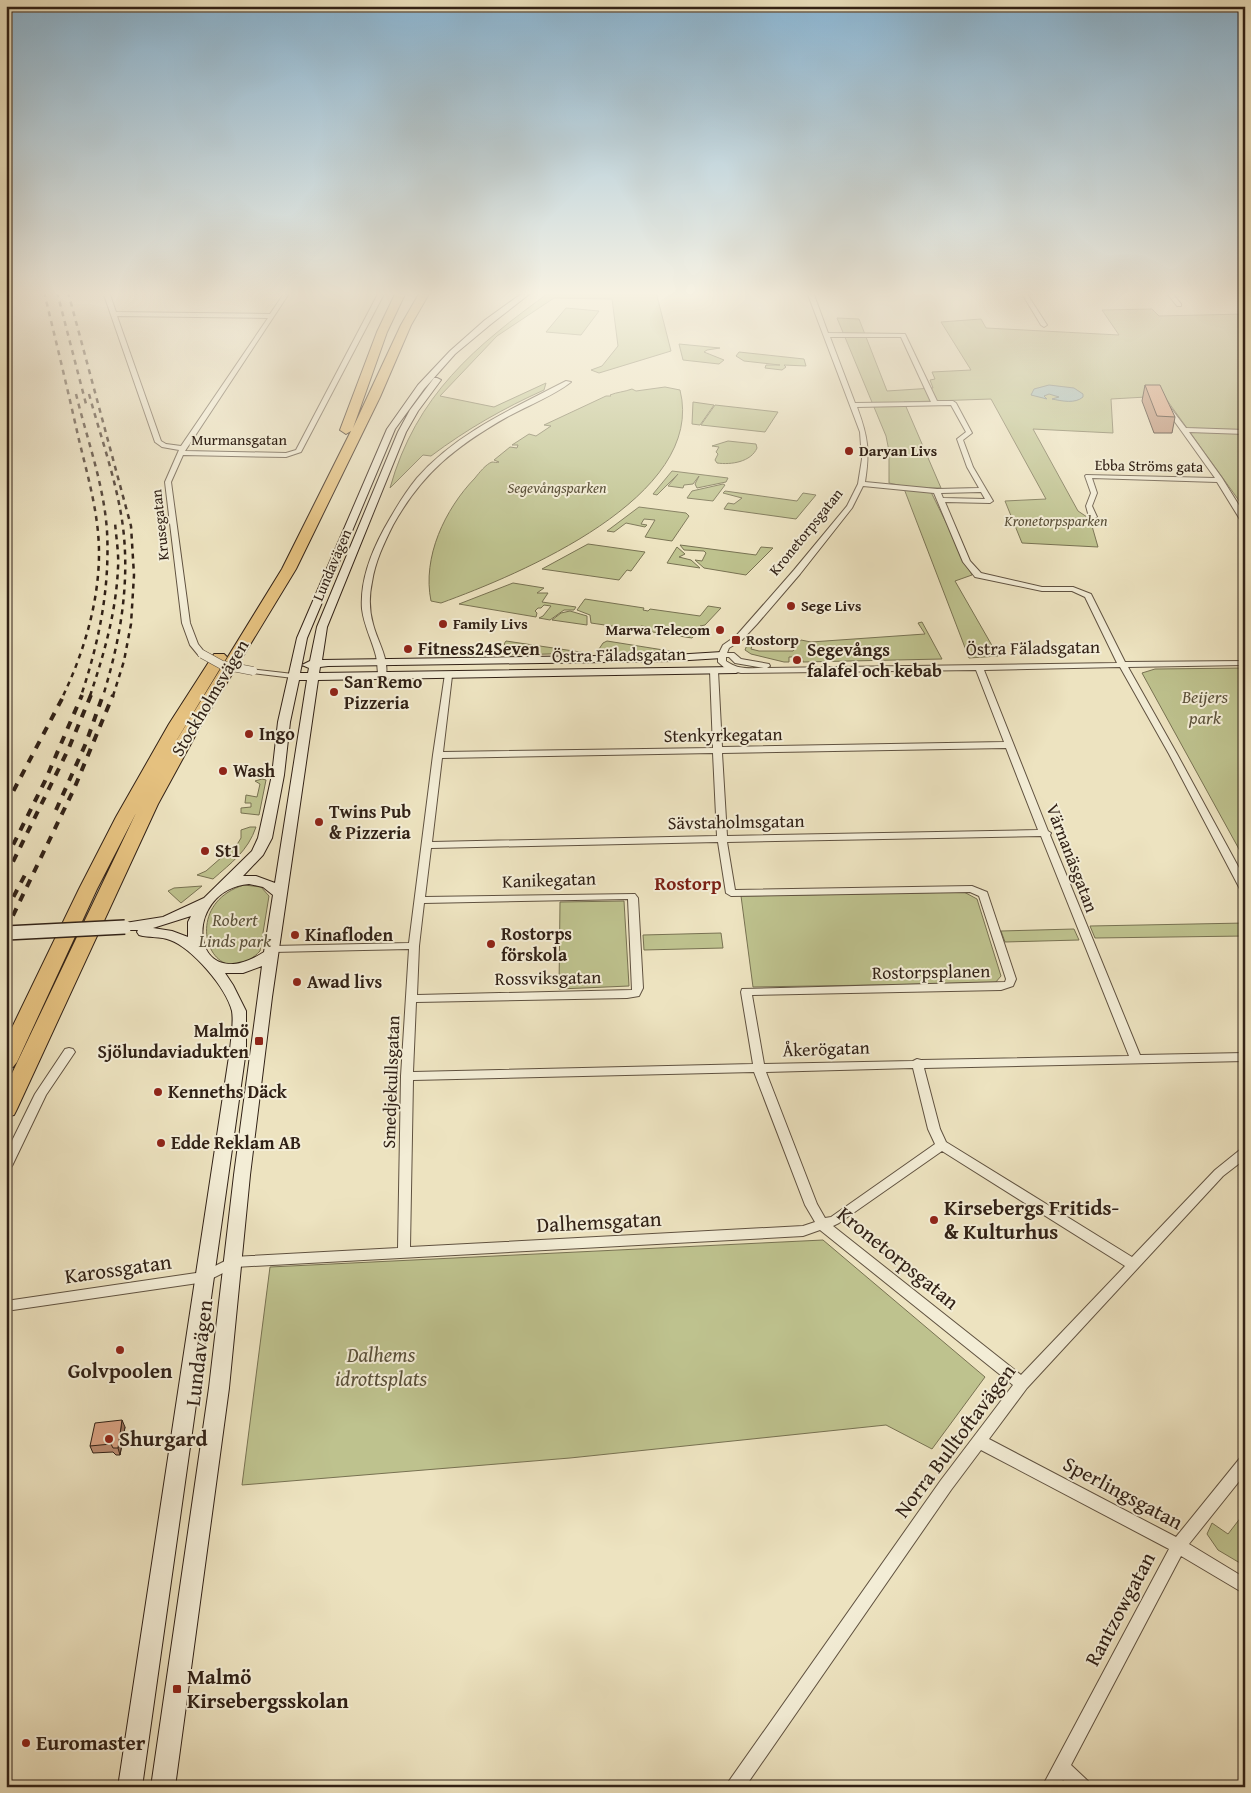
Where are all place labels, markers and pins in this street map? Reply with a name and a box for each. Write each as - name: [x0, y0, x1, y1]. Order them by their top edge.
- place label: Daryan Livs: [859, 440, 937, 461]
- marker: Daryan Livs: [843, 445, 855, 457]
- place label: Sege Livs: [801, 595, 861, 616]
- marker: Sege Livs: [785, 600, 797, 612]
- place label: Family Livs: [453, 613, 528, 634]
- marker: Family Livs: [437, 618, 449, 630]
- place label: Marwa Telecom: [606, 619, 710, 640]
- marker: Marwa Telecom: [714, 624, 726, 636]
- place label: Rostorp: [746, 629, 799, 650]
- marker: Rostorp: [730, 634, 742, 646]
- place label: Fitness24Seven: [418, 635, 540, 662]
- place label: Segevångs falafel och kebab: [807, 636, 942, 684]
- marker: Fitness24Seven: [402, 643, 414, 655]
- marker: Segevångs falafel och kebab: [791, 654, 803, 666]
- place label: San Remo Pizzeria: [344, 668, 423, 716]
- marker: San Remo Pizzeria: [328, 686, 340, 698]
- place label: Ingo: [259, 720, 295, 747]
- marker: Ingo: [243, 728, 255, 740]
- place label: Wash: [233, 757, 276, 784]
- marker: Wash: [217, 765, 229, 777]
- place label: Twins Pub & Pizzeria: [329, 798, 411, 846]
- marker: Twins Pub & Pizzeria: [313, 816, 325, 828]
- place label: St1: [215, 837, 241, 864]
- marker: St1: [199, 845, 211, 857]
- place label: Rostorps förskola: [501, 920, 572, 968]
- place label: Kinafloden: [305, 921, 393, 948]
- marker: Kinafloden: [289, 929, 301, 941]
- marker: Rostorps förskola: [485, 938, 497, 950]
- place label: Awad livs: [307, 968, 382, 995]
- marker: Awad livs: [291, 976, 303, 988]
- place label: Malmö Sjölundaviadukten: [98, 1017, 249, 1065]
- marker: Malmö Sjölundaviadukten: [253, 1035, 265, 1047]
- place label: Kenneths Däck: [168, 1078, 287, 1105]
- marker: Kenneths Däck: [152, 1086, 164, 1098]
- place label: Edde Reklam AB: [171, 1129, 301, 1156]
- marker: Edde Reklam AB: [155, 1137, 167, 1149]
- place label: Kirsebergs Fritids- & Kulturhus: [944, 1192, 1119, 1247]
- marker: Kirsebergs Fritids- & Kulturhus: [928, 1214, 940, 1226]
- marker: Golvpoolen: [114, 1344, 126, 1356]
- place label: Golvpoolen: [68, 1355, 173, 1386]
- place label: Shurgard: [119, 1423, 207, 1454]
- marker: Shurgard: [103, 1433, 115, 1445]
- place label: Malmö Kirsebergsskolan: [187, 1661, 349, 1716]
- marker: Malmö Kirsebergsskolan: [171, 1683, 183, 1695]
- place label: Euromaster: [36, 1727, 146, 1758]
- marker: Euromaster: [20, 1737, 32, 1749]

